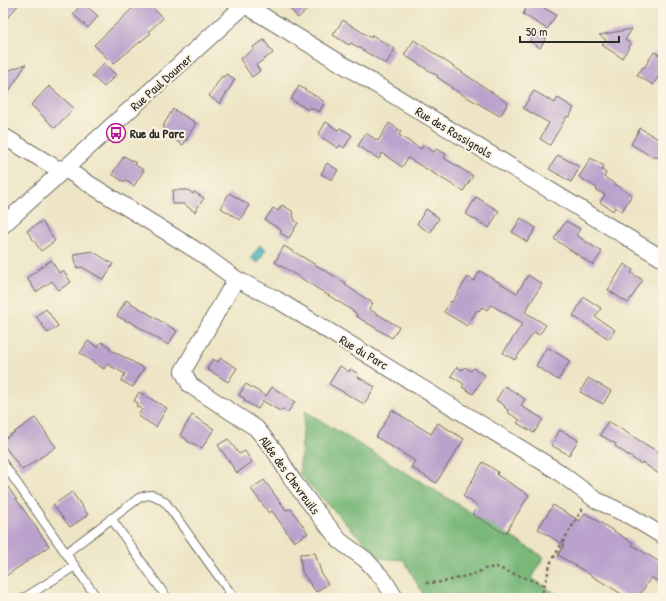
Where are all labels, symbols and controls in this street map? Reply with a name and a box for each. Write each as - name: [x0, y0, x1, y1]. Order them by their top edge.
- scale bar: [520, 18, 619, 44]
- text: 50 m: [526, 23, 547, 40]
- street label: Rue Paul Doumer: [126, 49, 196, 115]
- street label: Rue des Rossignols: [412, 102, 496, 162]
- bus stop icon: Rue du Parc: [105, 122, 127, 144]
- place label: Rue du Parc: [130, 124, 185, 142]
- street label: Rue du Parc: [336, 330, 392, 374]
- street label: Allée des Chevreuils: [255, 432, 325, 518]

